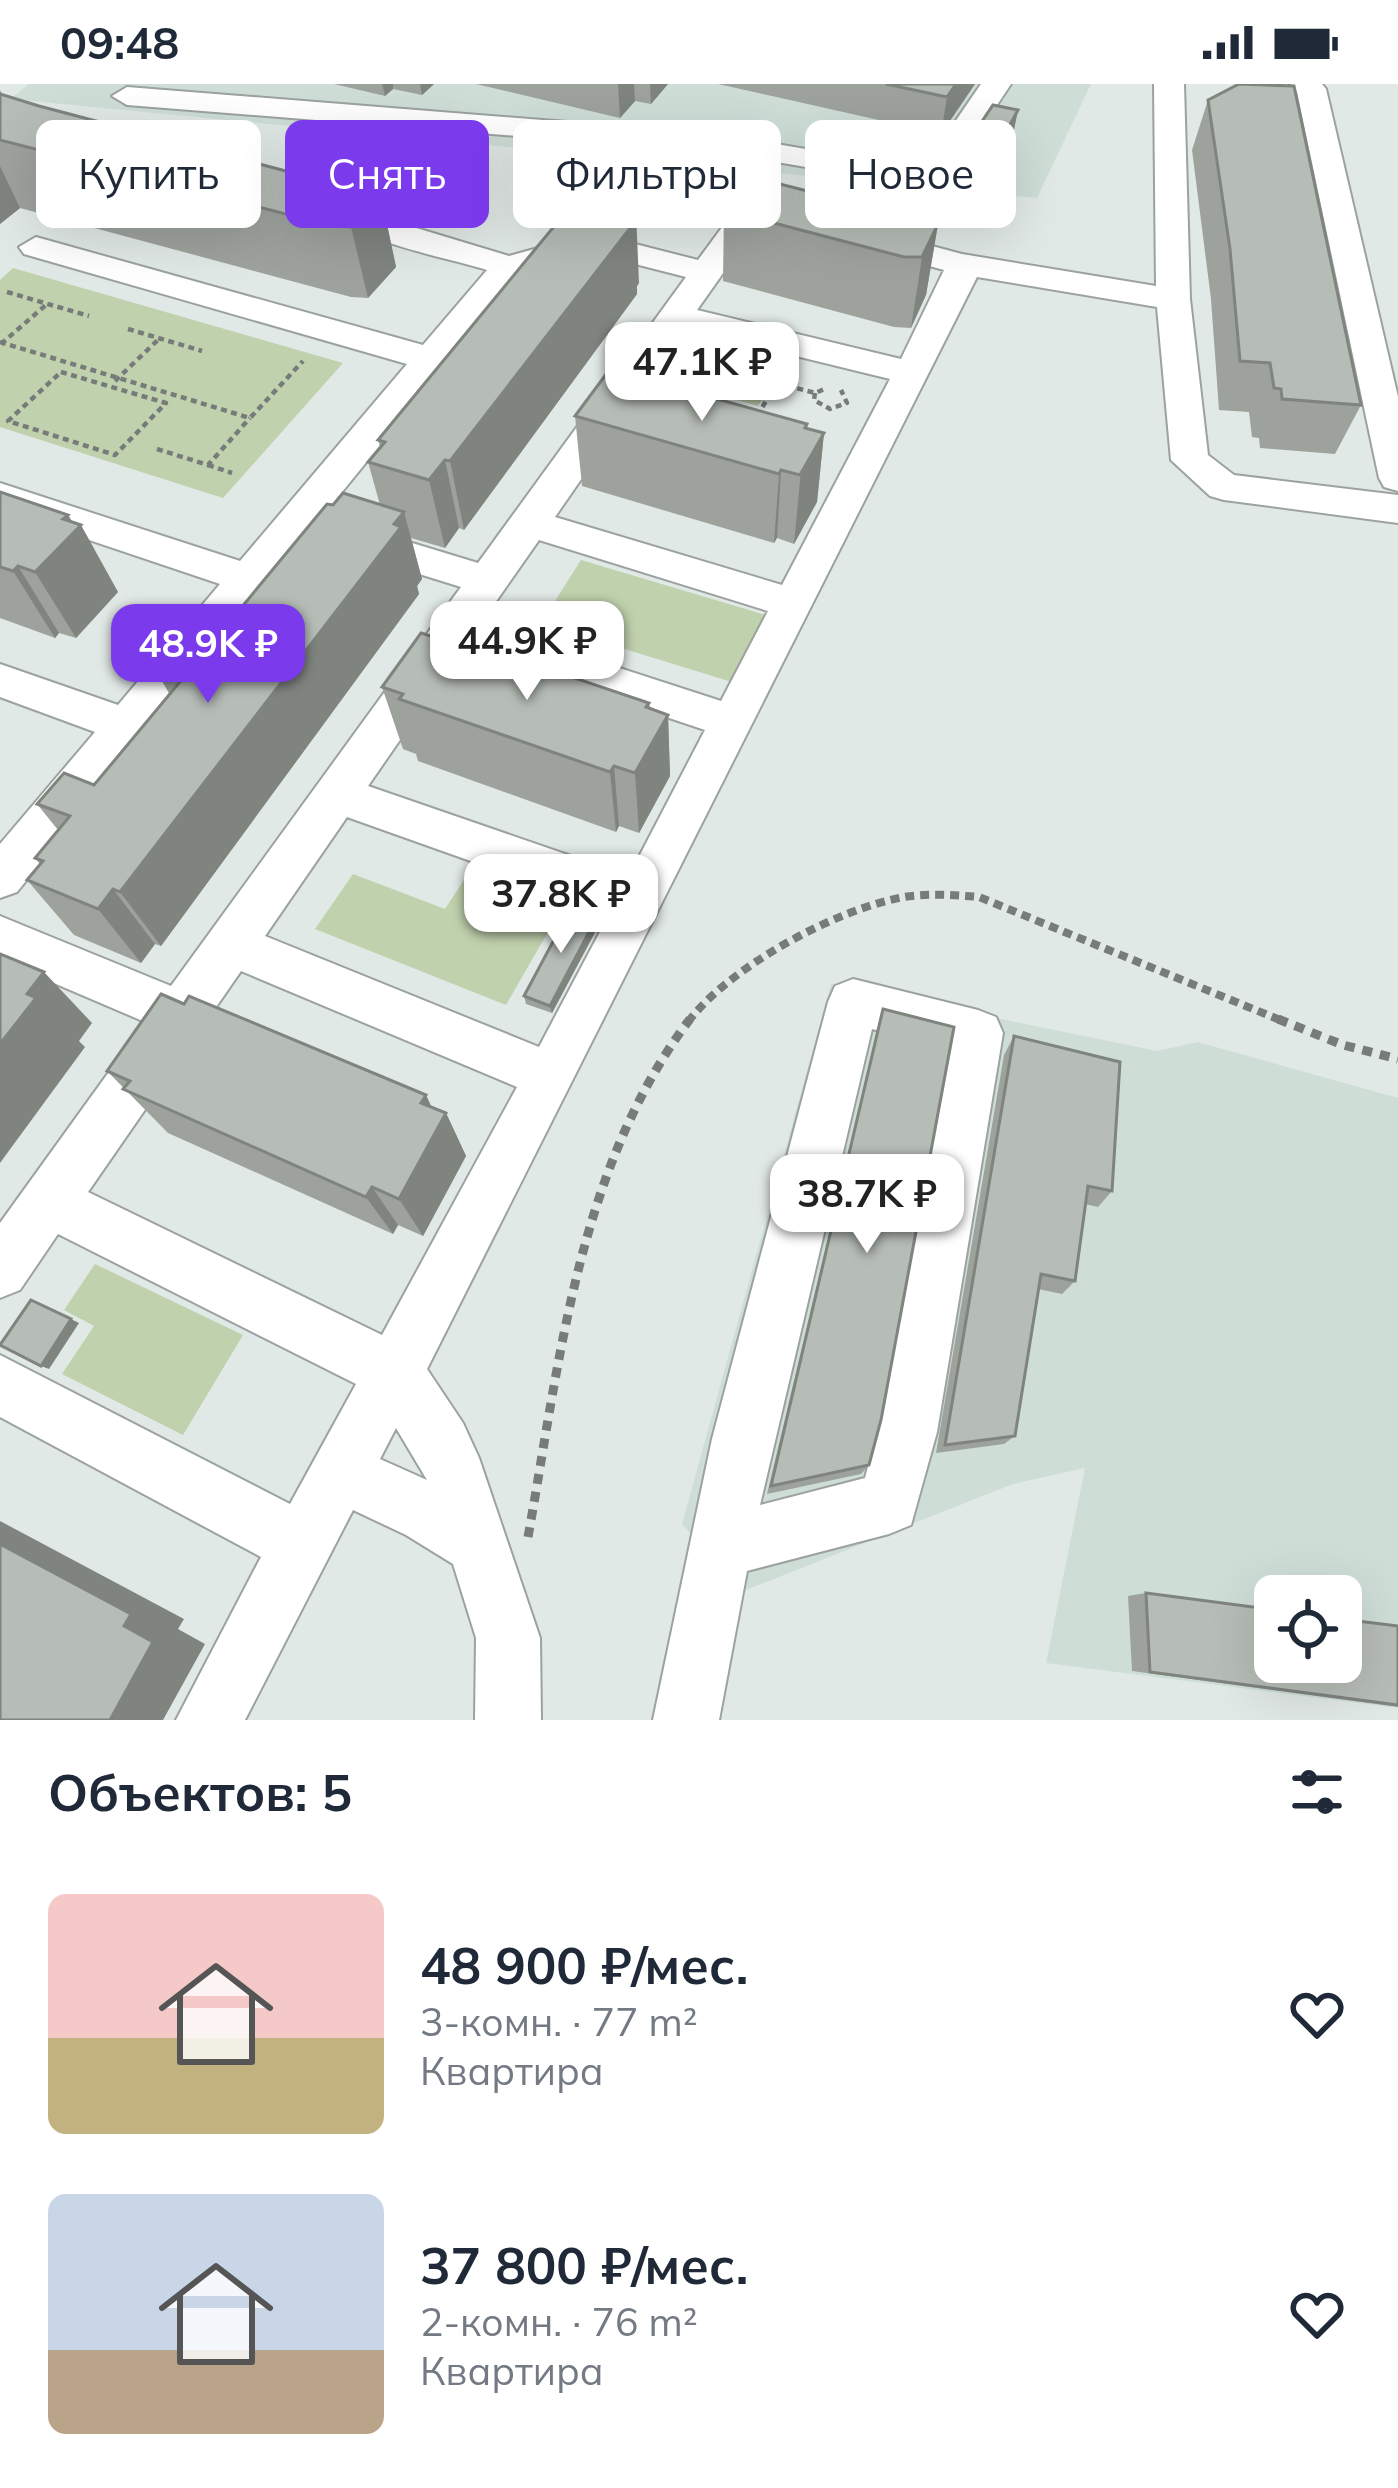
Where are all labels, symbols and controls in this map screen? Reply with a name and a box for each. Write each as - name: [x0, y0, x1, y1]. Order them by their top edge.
- text: 09:48: [60, 14, 179, 70]
- chip: Купить: [36, 120, 261, 228]
- chip: Снять: [285, 120, 489, 228]
- chip: Фильтры: [513, 120, 781, 228]
- chip: Новое: [805, 120, 1016, 228]
- pin: 47.1K ₽: [591, 322, 813, 424]
- text: 47.1K ₽: [632, 336, 772, 385]
- pin: 44.9K ₽: [416, 601, 638, 703]
- pin: 48.9K ₽: [97, 604, 319, 706]
- text: 44.9K ₽: [457, 615, 597, 664]
- text: 48.9K ₽: [138, 618, 278, 667]
- pin: 37.8K ₽: [450, 854, 672, 956]
- text: 37.8K ₽: [491, 868, 631, 917]
- pin: 38.7K ₽: [756, 1154, 978, 1256]
- text: 38.7K ₽: [797, 1168, 937, 1217]
- map controls: [1254, 1575, 1362, 1683]
- button: locate: [1254, 1575, 1362, 1683]
- icon: filters: [1284, 1759, 1350, 1825]
- text: Объектов: 5: [48, 1760, 352, 1824]
- text: 48 900 ₽/мес.: [420, 1933, 748, 1997]
- icon: home: [144, 1942, 288, 2086]
- icon: heart: [1284, 1981, 1350, 2047]
- text: 3-комн. · 77 m²: [420, 1997, 698, 2046]
- text: Квартира: [420, 2046, 604, 2095]
- text: 37 800 ₽/мес.: [420, 2233, 748, 2297]
- icon: home: [144, 2242, 288, 2386]
- icon: heart: [1284, 2281, 1350, 2347]
- text: 2-комн. · 76 m²: [420, 2297, 698, 2346]
- text: Квартира: [420, 2346, 604, 2395]

